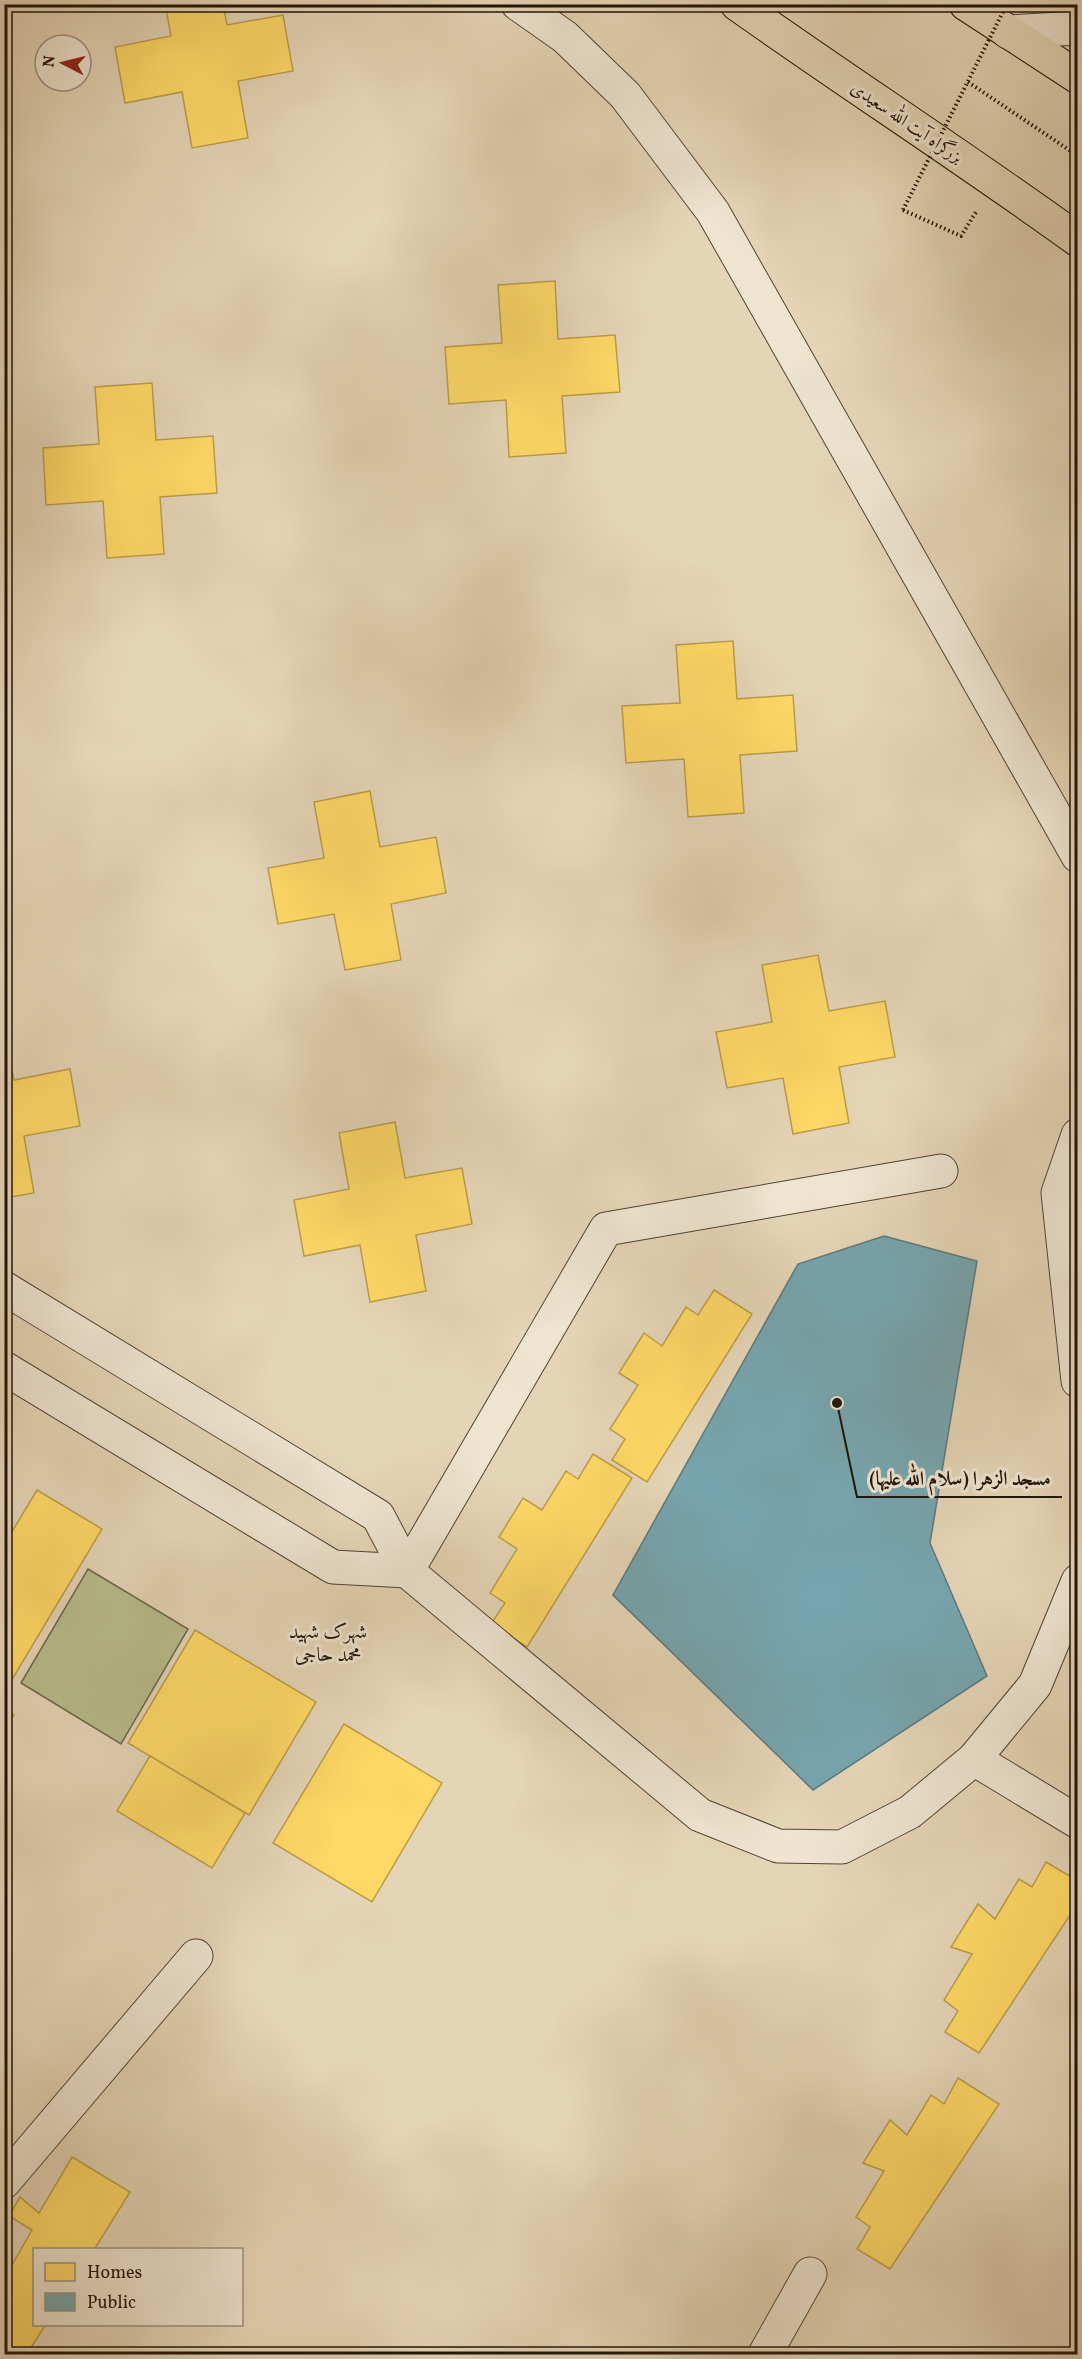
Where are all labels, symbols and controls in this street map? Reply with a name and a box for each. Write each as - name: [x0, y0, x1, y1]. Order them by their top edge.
- north arrow: [33, 33, 93, 93]
- text: N: [38, 54, 62, 69]
- street label: بزرگراه آیت الله سعیدی: [845, 74, 969, 170]
- callout: مسجد الزهرا (سلام الله علیها): [857, 1459, 1062, 1497]
- text: مسجد الزهرا (سلام الله علیها): [869, 1462, 1051, 1496]
- district label: شهرک شهید محمد حاجی: [289, 1619, 367, 1670]
- legend: [33, 2248, 243, 2326]
- text: Homes: [87, 2261, 142, 2286]
- text: Public: [87, 2291, 136, 2316]

